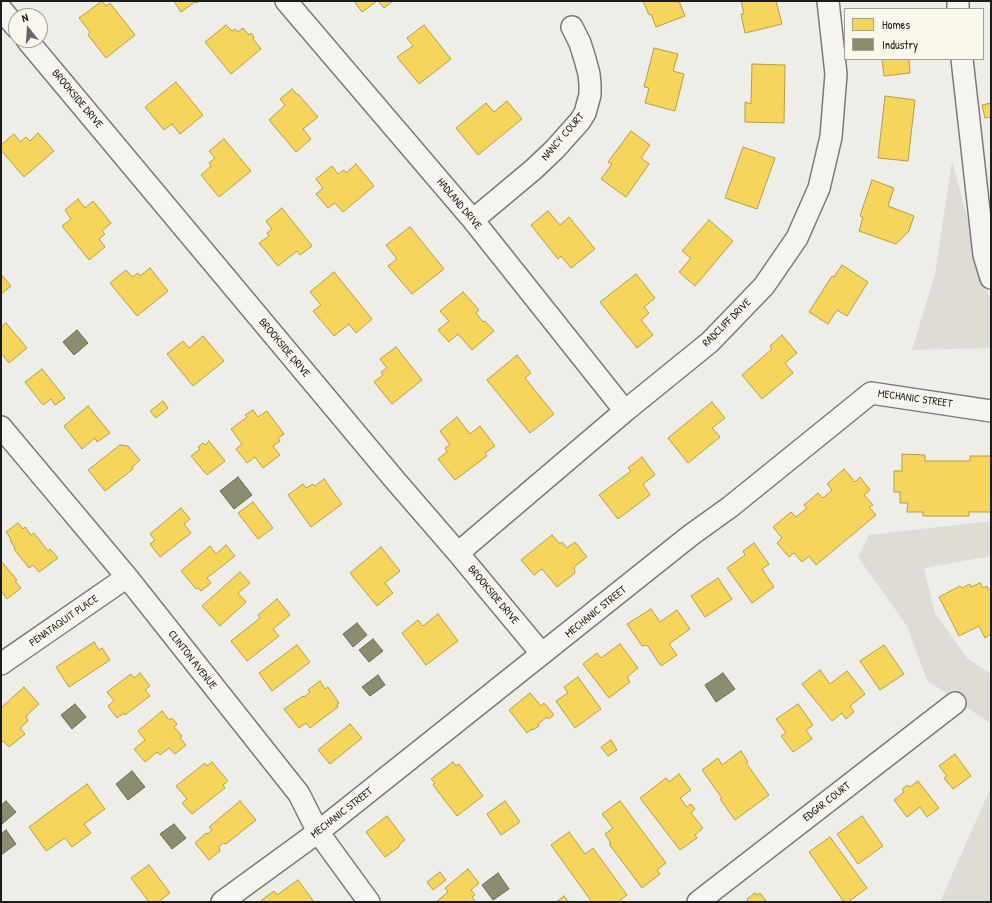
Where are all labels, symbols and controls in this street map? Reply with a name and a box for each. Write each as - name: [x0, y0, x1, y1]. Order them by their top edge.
- north arrow: [8, 8, 48, 48]
- legend: [844, 8, 984, 60]
- text: N: [20, 10, 30, 25]
- text: Homes: [882, 16, 910, 33]
- text: Industry: [882, 36, 918, 53]
- street label: BROOKSIDE DRIVE: [49, 67, 105, 131]
- street label: NANCY COURT: [539, 110, 587, 164]
- street label: HADLAND DRIVE: [434, 176, 484, 232]
- street label: RADCLIFF DRIVE: [700, 296, 754, 350]
- street label: BROOKSIDE DRIVE: [256, 316, 312, 380]
- street label: MECHANIC STREET: [877, 387, 953, 411]
- street label: BROOKSIDE DRIVE: [465, 563, 521, 627]
- street label: MECHANIC STREET: [563, 583, 629, 641]
- street label: PENATAQUIT PLACE: [27, 592, 101, 650]
- street label: CLINTON AVENUE: [165, 628, 219, 692]
- street label: EDGAR COURT: [801, 779, 853, 825]
- street label: MECHANIC STREET: [308, 785, 376, 841]

